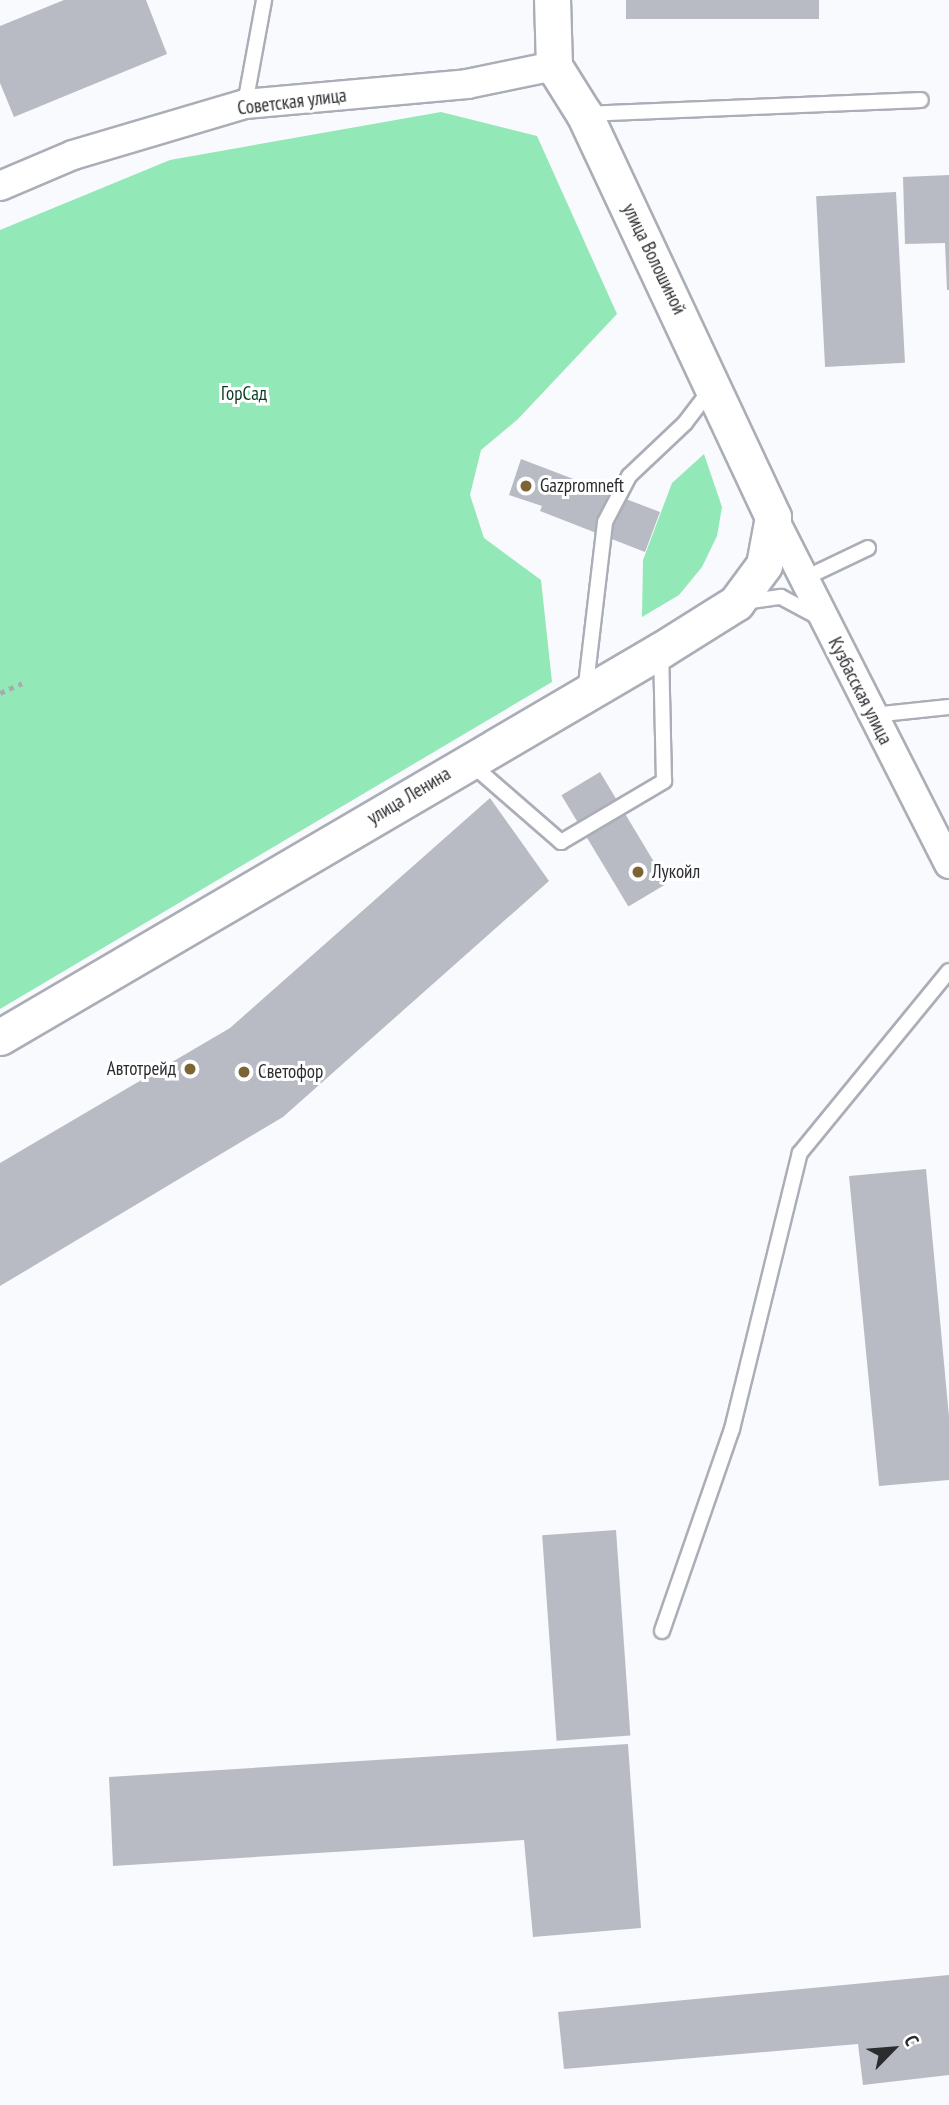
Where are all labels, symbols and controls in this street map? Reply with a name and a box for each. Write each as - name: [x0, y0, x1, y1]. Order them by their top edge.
- street label: Советская улица: [236, 84, 348, 120]
- street label: улица Волошиной: [617, 200, 691, 318]
- park label: ГорСад: [221, 383, 267, 405]
- place label: Gazpromneft: [540, 475, 624, 497]
- marker: Gazpromneft: [518, 478, 534, 494]
- street label: Кузбасская улица: [823, 634, 897, 748]
- street label: улица Ленина: [363, 762, 455, 830]
- place label: Лукойл: [652, 861, 700, 883]
- marker: Лукойл: [630, 864, 646, 880]
- place label: Автотрейд: [107, 1058, 176, 1080]
- marker: Автотрейд: [182, 1061, 198, 1077]
- place label: Светофор: [258, 1061, 323, 1083]
- marker: Светофор: [236, 1064, 252, 1080]
- north arrow: [858, 2014, 928, 2084]
- text: С: [899, 2031, 925, 2049]

